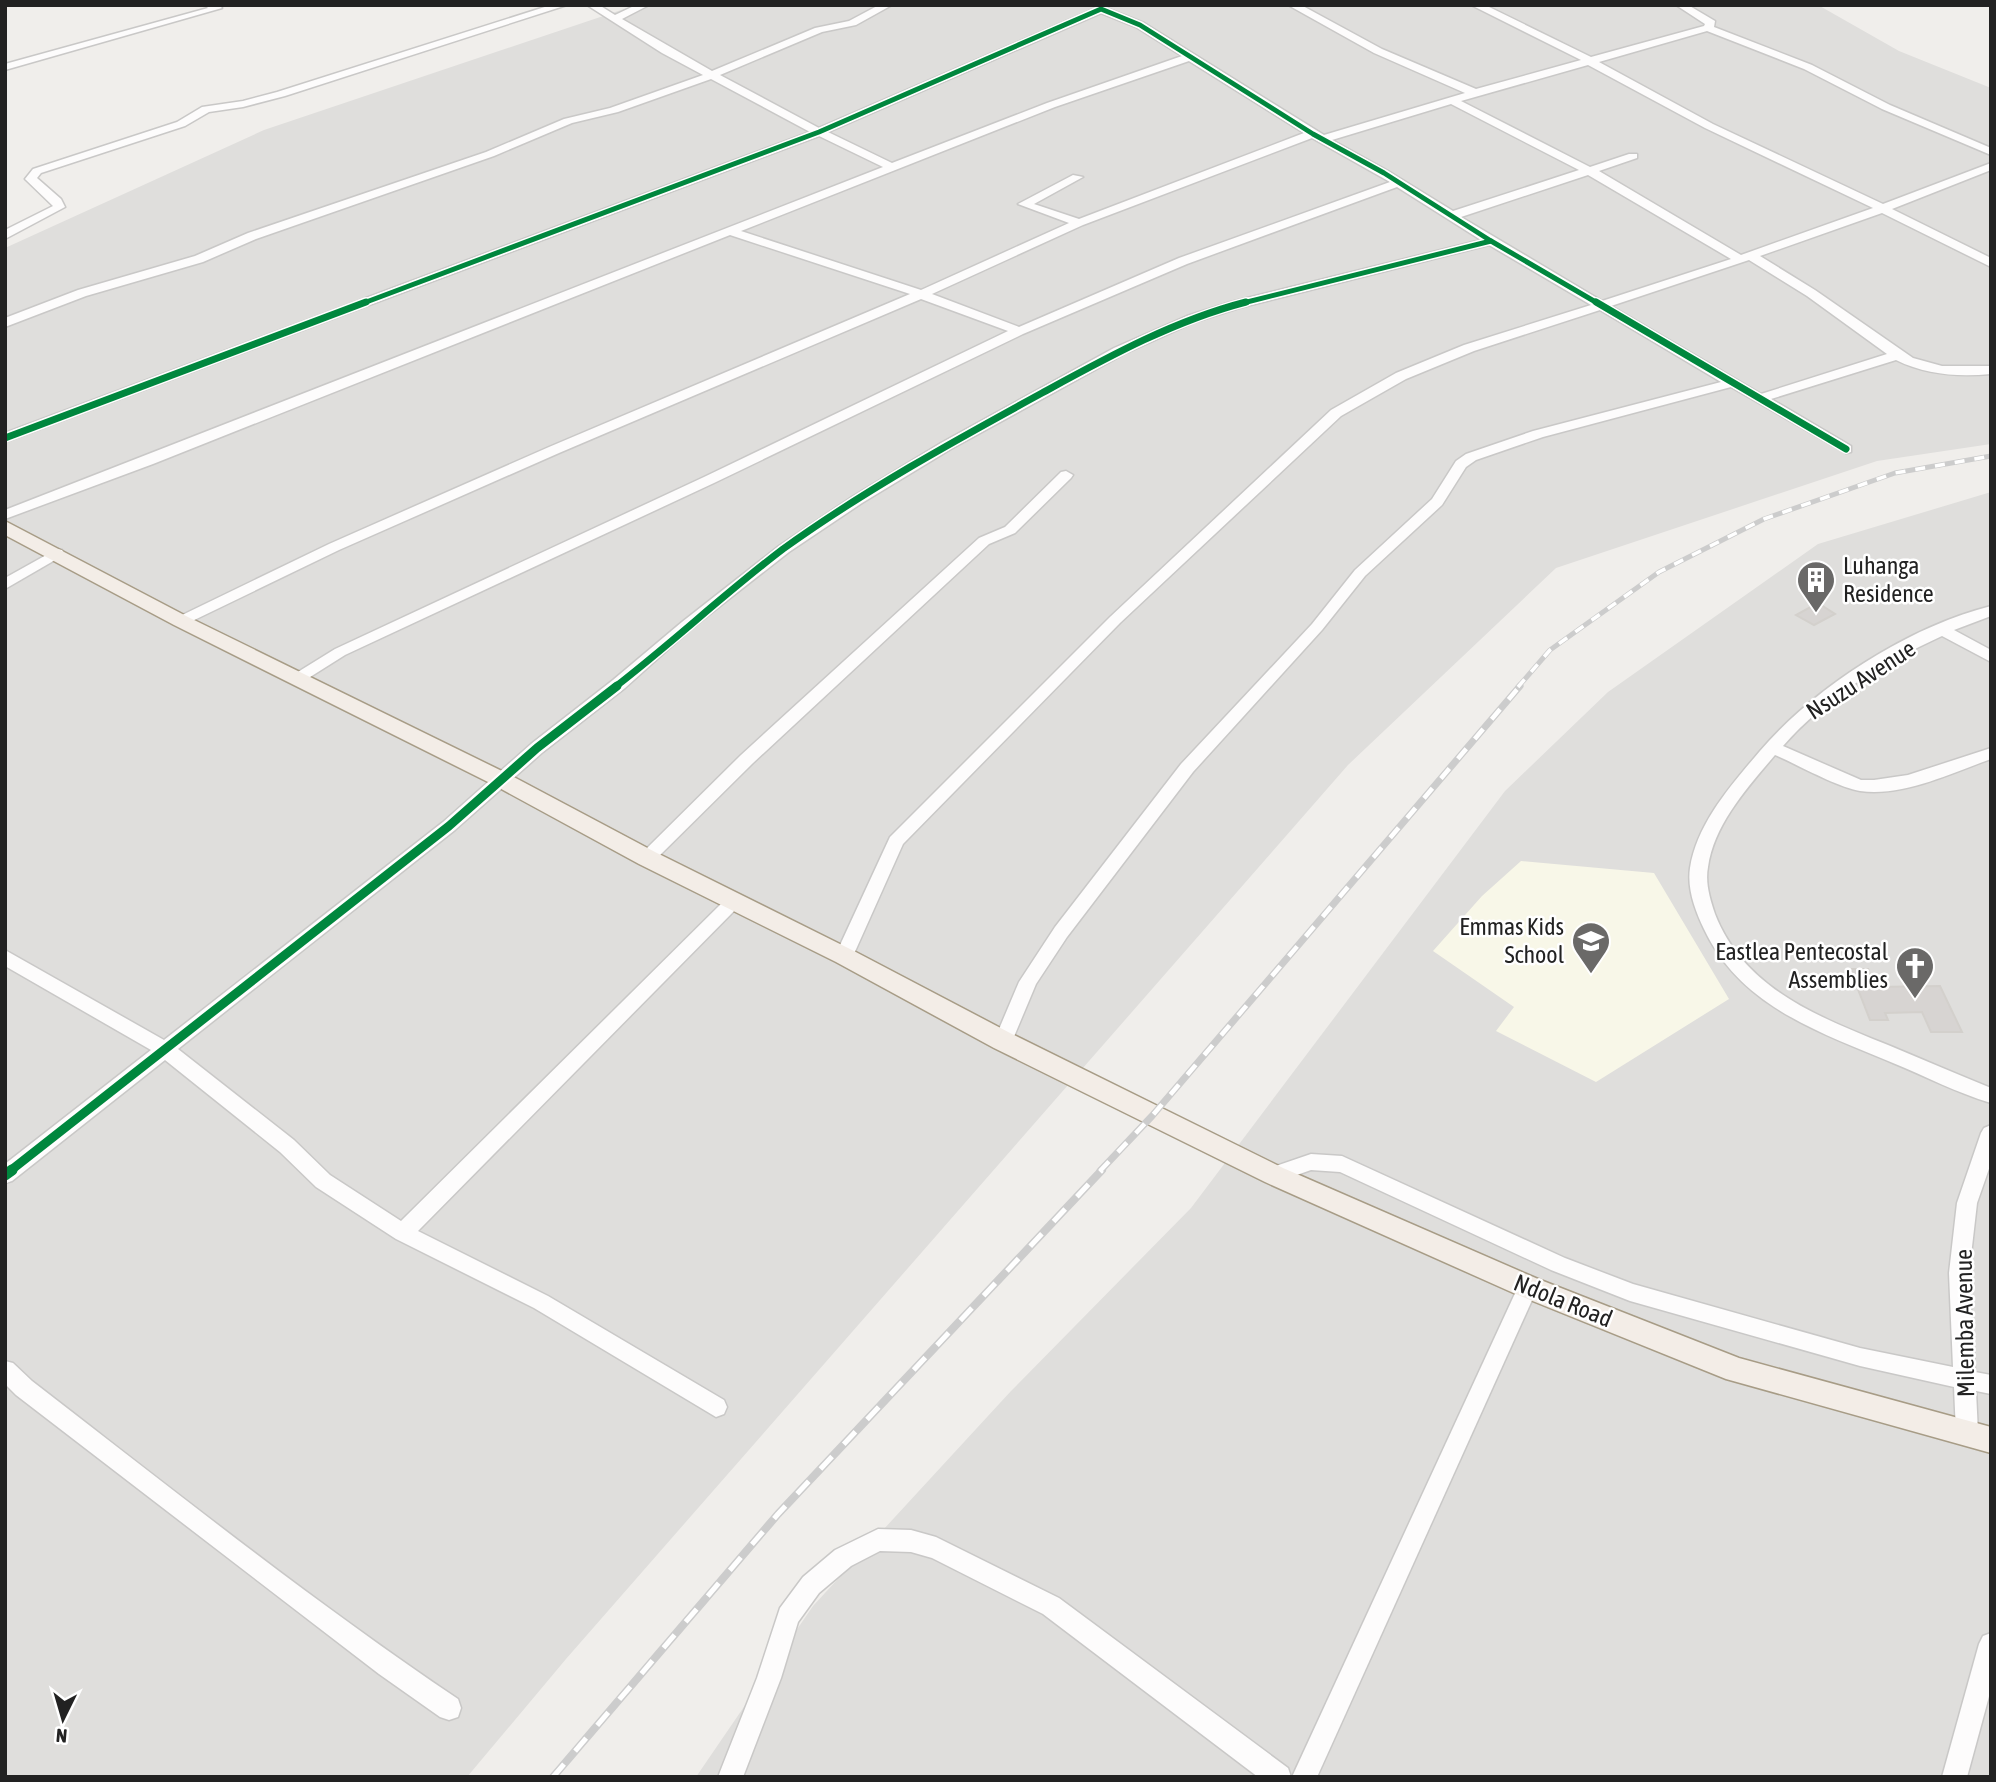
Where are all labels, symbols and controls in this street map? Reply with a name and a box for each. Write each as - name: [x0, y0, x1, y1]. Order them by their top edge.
- place label: Luhanga Residence: [1843, 552, 1934, 607]
- building icon: Luhanga Residence: [1795, 559, 1837, 614]
- street label: Nsuzu Avenue: [1801, 634, 1920, 725]
- place label: Emmas Kids School: [1459, 913, 1565, 968]
- school or university icon: Emmas Kids School: [1570, 920, 1612, 975]
- place label: Eastlea Pentecostal Assemblies: [1715, 938, 1889, 993]
- church icon: Eastlea Pentecostal Assemblies: [1894, 945, 1936, 1000]
- street label: Milemba Avenue: [1950, 1249, 1979, 1397]
- street label: Ndola Road: [1510, 1269, 1616, 1332]
- north arrow: [28, 1684, 98, 1754]
- text: N: [55, 1724, 68, 1747]

